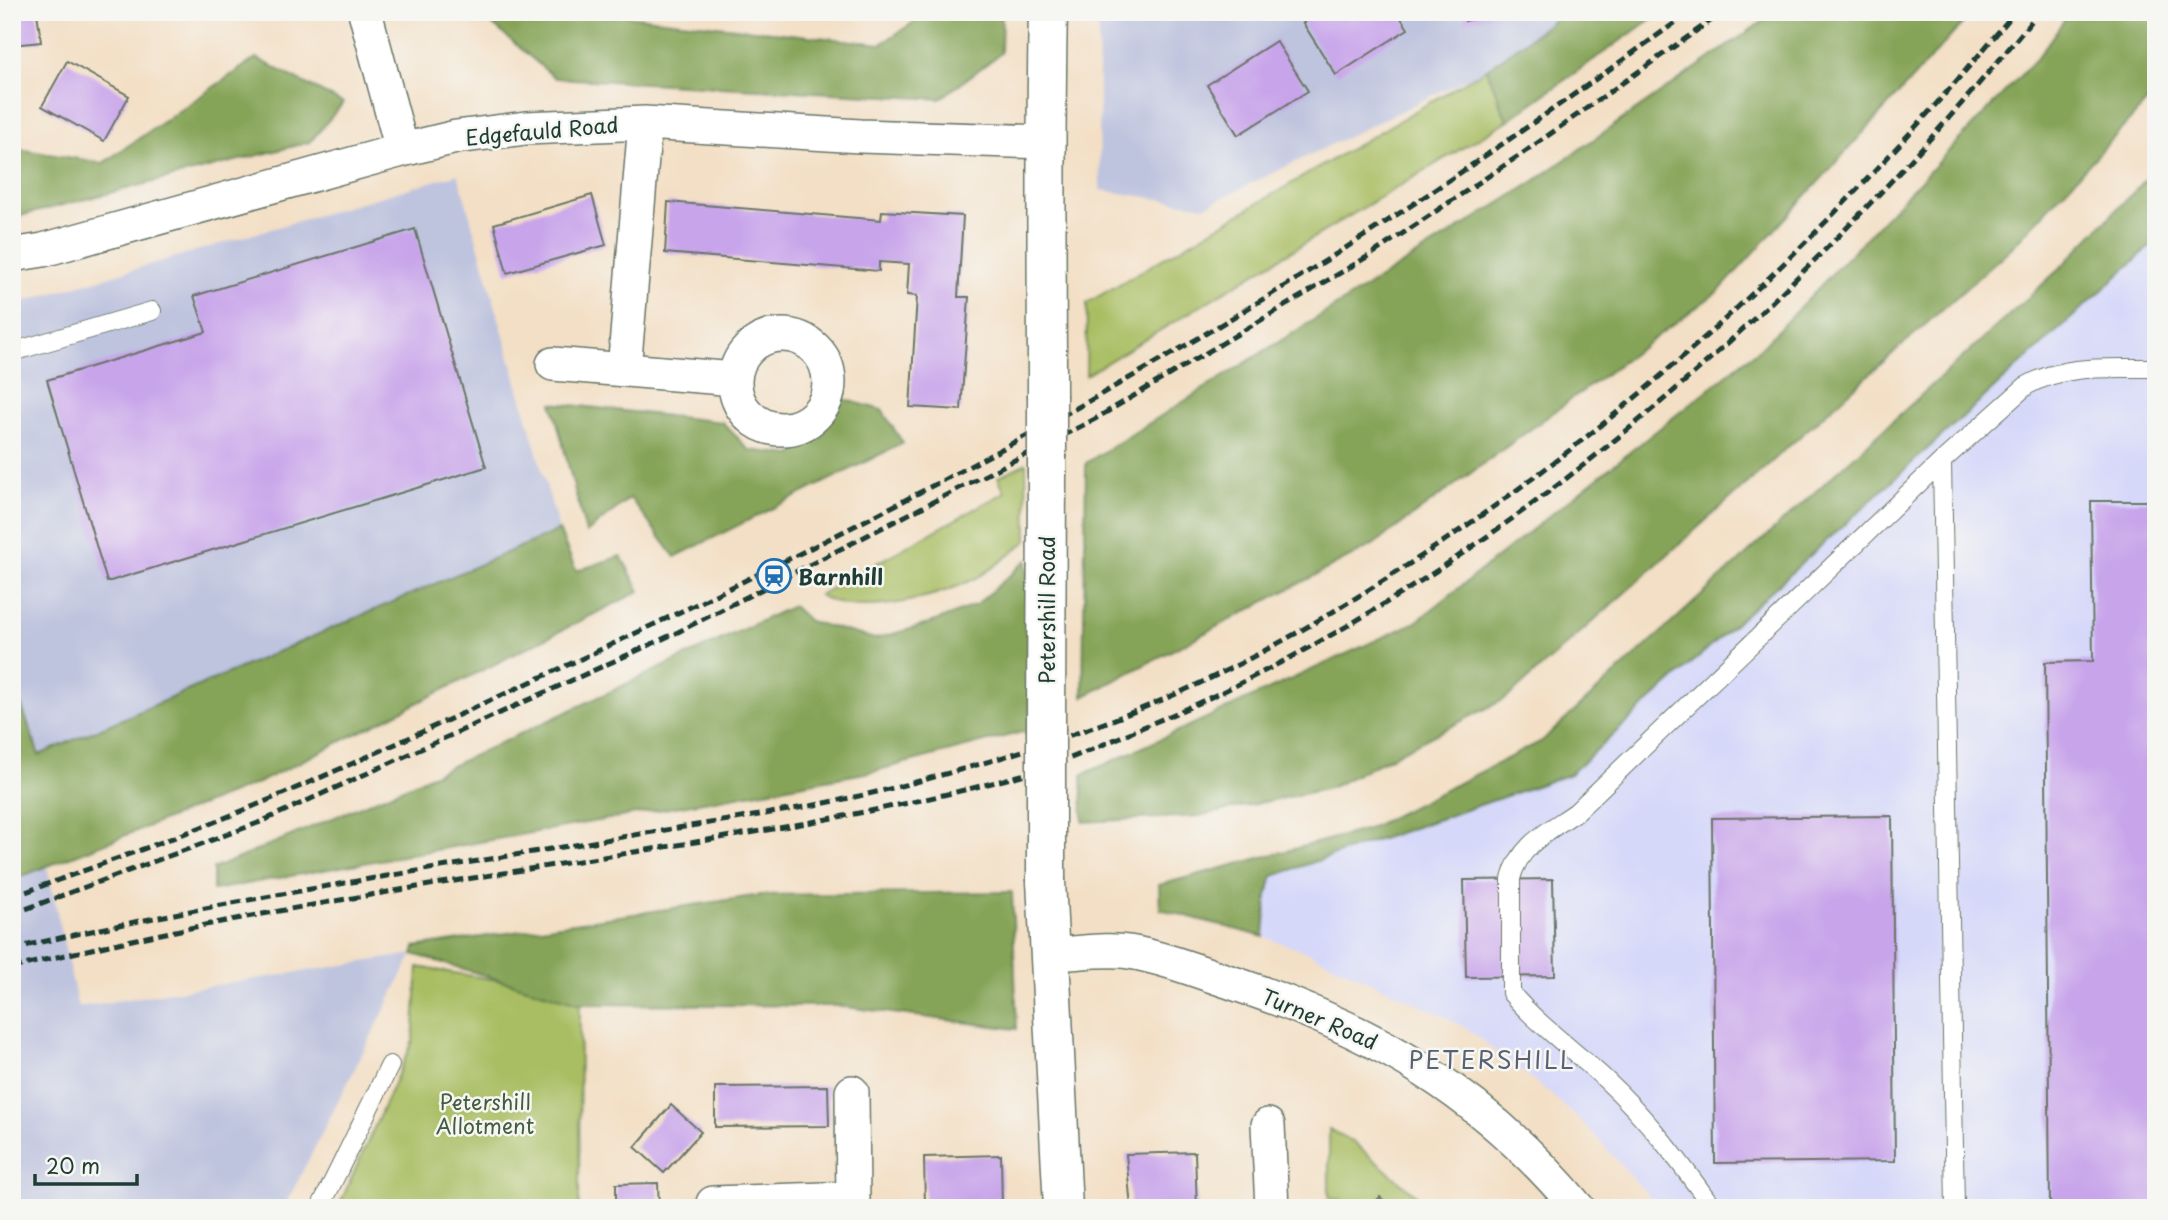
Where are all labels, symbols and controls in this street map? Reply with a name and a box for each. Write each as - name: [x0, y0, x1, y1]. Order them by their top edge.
- street label: Edgefauld Road: [464, 107, 620, 153]
- street label: Petershill Road: [1030, 536, 1062, 684]
- station icon: Barnhill: [755, 557, 793, 595]
- place label: Barnhill: [798, 560, 883, 592]
- street label: Turner Road: [1257, 979, 1383, 1057]
- district label: PETERSHILL: [1408, 1041, 1576, 1077]
- park label: Petershill Allotment: [436, 1085, 534, 1141]
- scale bar: [35, 1143, 136, 1187]
- text: 20 m: [46, 1149, 100, 1181]

